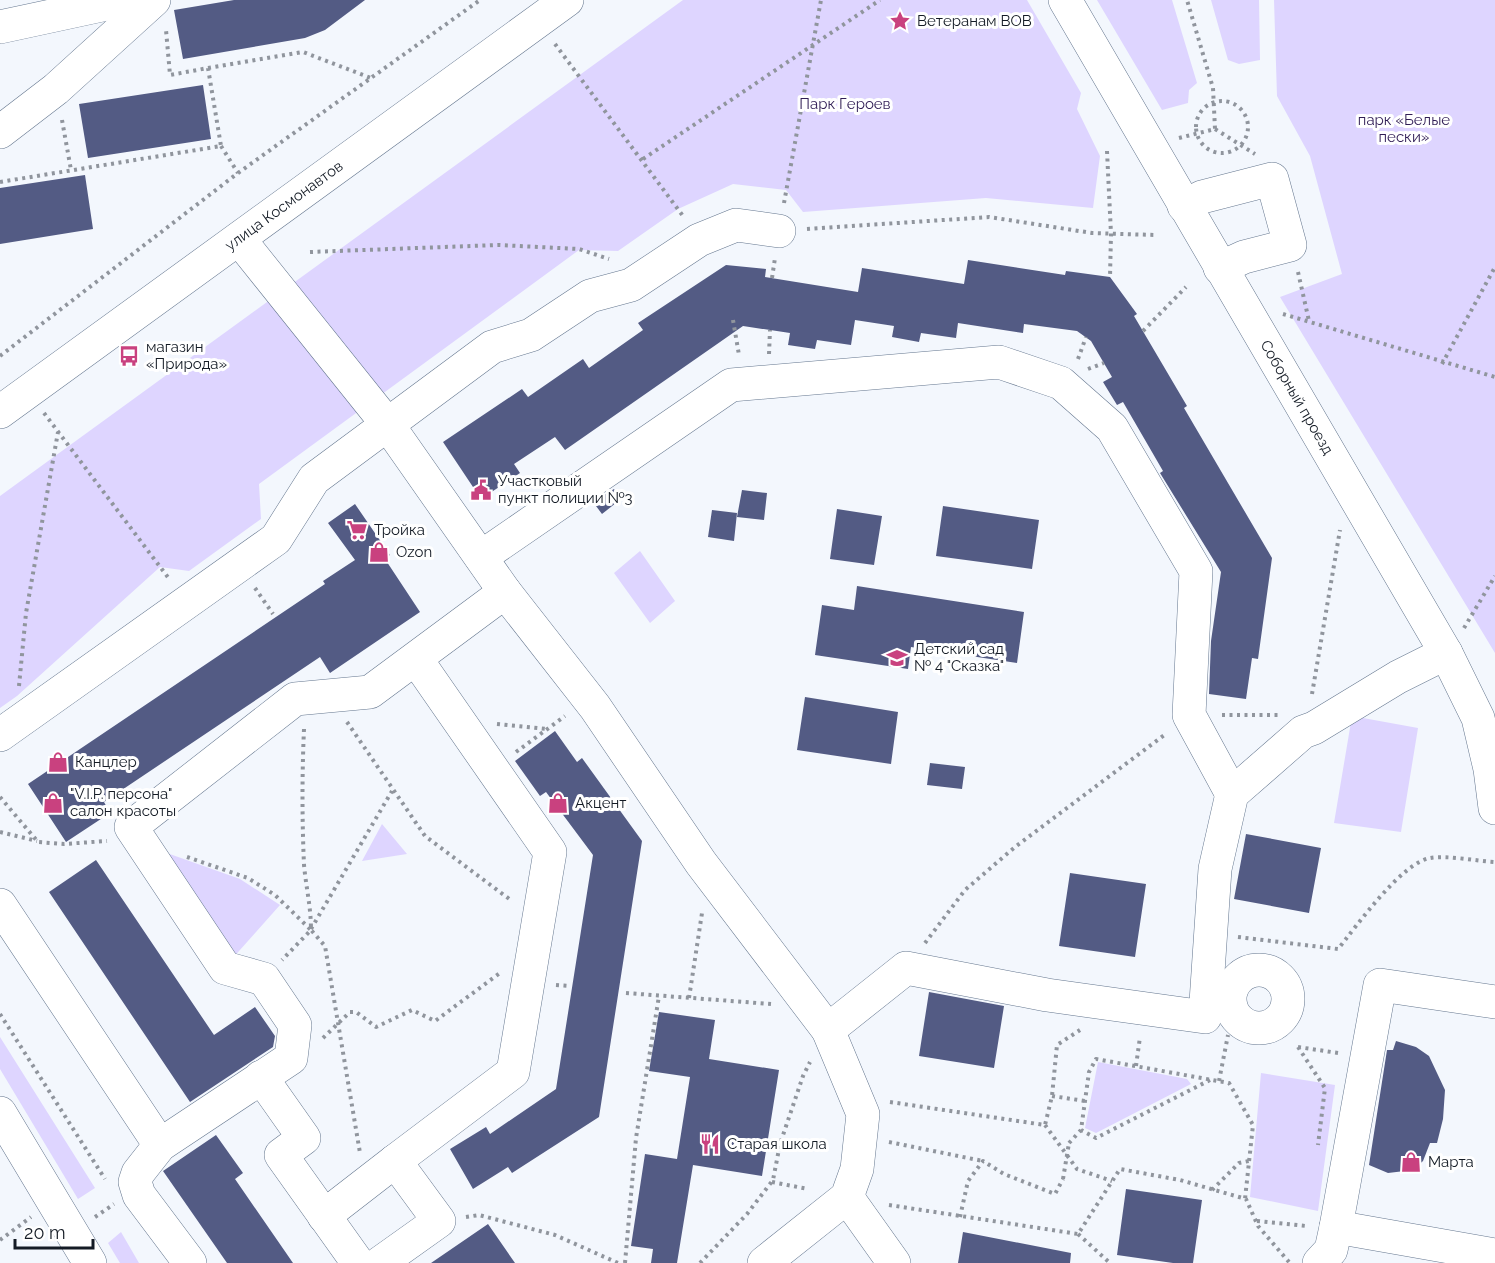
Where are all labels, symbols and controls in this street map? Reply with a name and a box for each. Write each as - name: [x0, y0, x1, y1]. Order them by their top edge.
- place icon: Ветеранам ВОВ: [888, 9, 912, 33]
- place label: Ветеранам ВОВ: [917, 12, 1032, 30]
- park label: Парк Героев: [799, 95, 891, 113]
- park label: парк «Белые пески»: [1358, 111, 1450, 146]
- street label: улица Космонавтов: [222, 157, 346, 254]
- street label: Соборный проезд: [1256, 337, 1337, 458]
- place label: магазин «Природа»: [146, 338, 227, 373]
- bus stop icon: магазин «Природа»: [117, 344, 141, 368]
- place label: Участковый пункт полиции №3: [498, 472, 633, 507]
- public building icon: Участковый пункт полиции №3: [469, 478, 493, 502]
- supermarket icon: Тройка: [345, 518, 369, 542]
- place label: Тройка: [374, 521, 425, 539]
- shop icon: Ozon: [367, 540, 391, 564]
- place label: Ozon: [396, 543, 432, 561]
- place label: Детский сад № 4 "Сказка": [914, 640, 1004, 675]
- school or university icon: Детский сад № 4 "Сказка": [885, 646, 909, 670]
- shop icon: Канцлер: [46, 750, 70, 774]
- place label: Канцлер: [75, 753, 137, 771]
- place label: "V.I.P. персона" cалон красоты: [70, 785, 176, 820]
- shop icon: "V.I.P. персона" cалон красоты: [41, 791, 65, 815]
- shop icon: Акцент: [546, 791, 570, 815]
- place label: Акцент: [575, 794, 626, 812]
- restaurant icon: Старая школа: [698, 1132, 722, 1156]
- place label: Старая школа: [727, 1135, 827, 1153]
- shop icon: Марта: [1399, 1150, 1423, 1174]
- place label: Марта: [1428, 1153, 1474, 1171]
- scale bar: [15, 1212, 93, 1250]
- text: 20 m: [24, 1222, 66, 1243]

